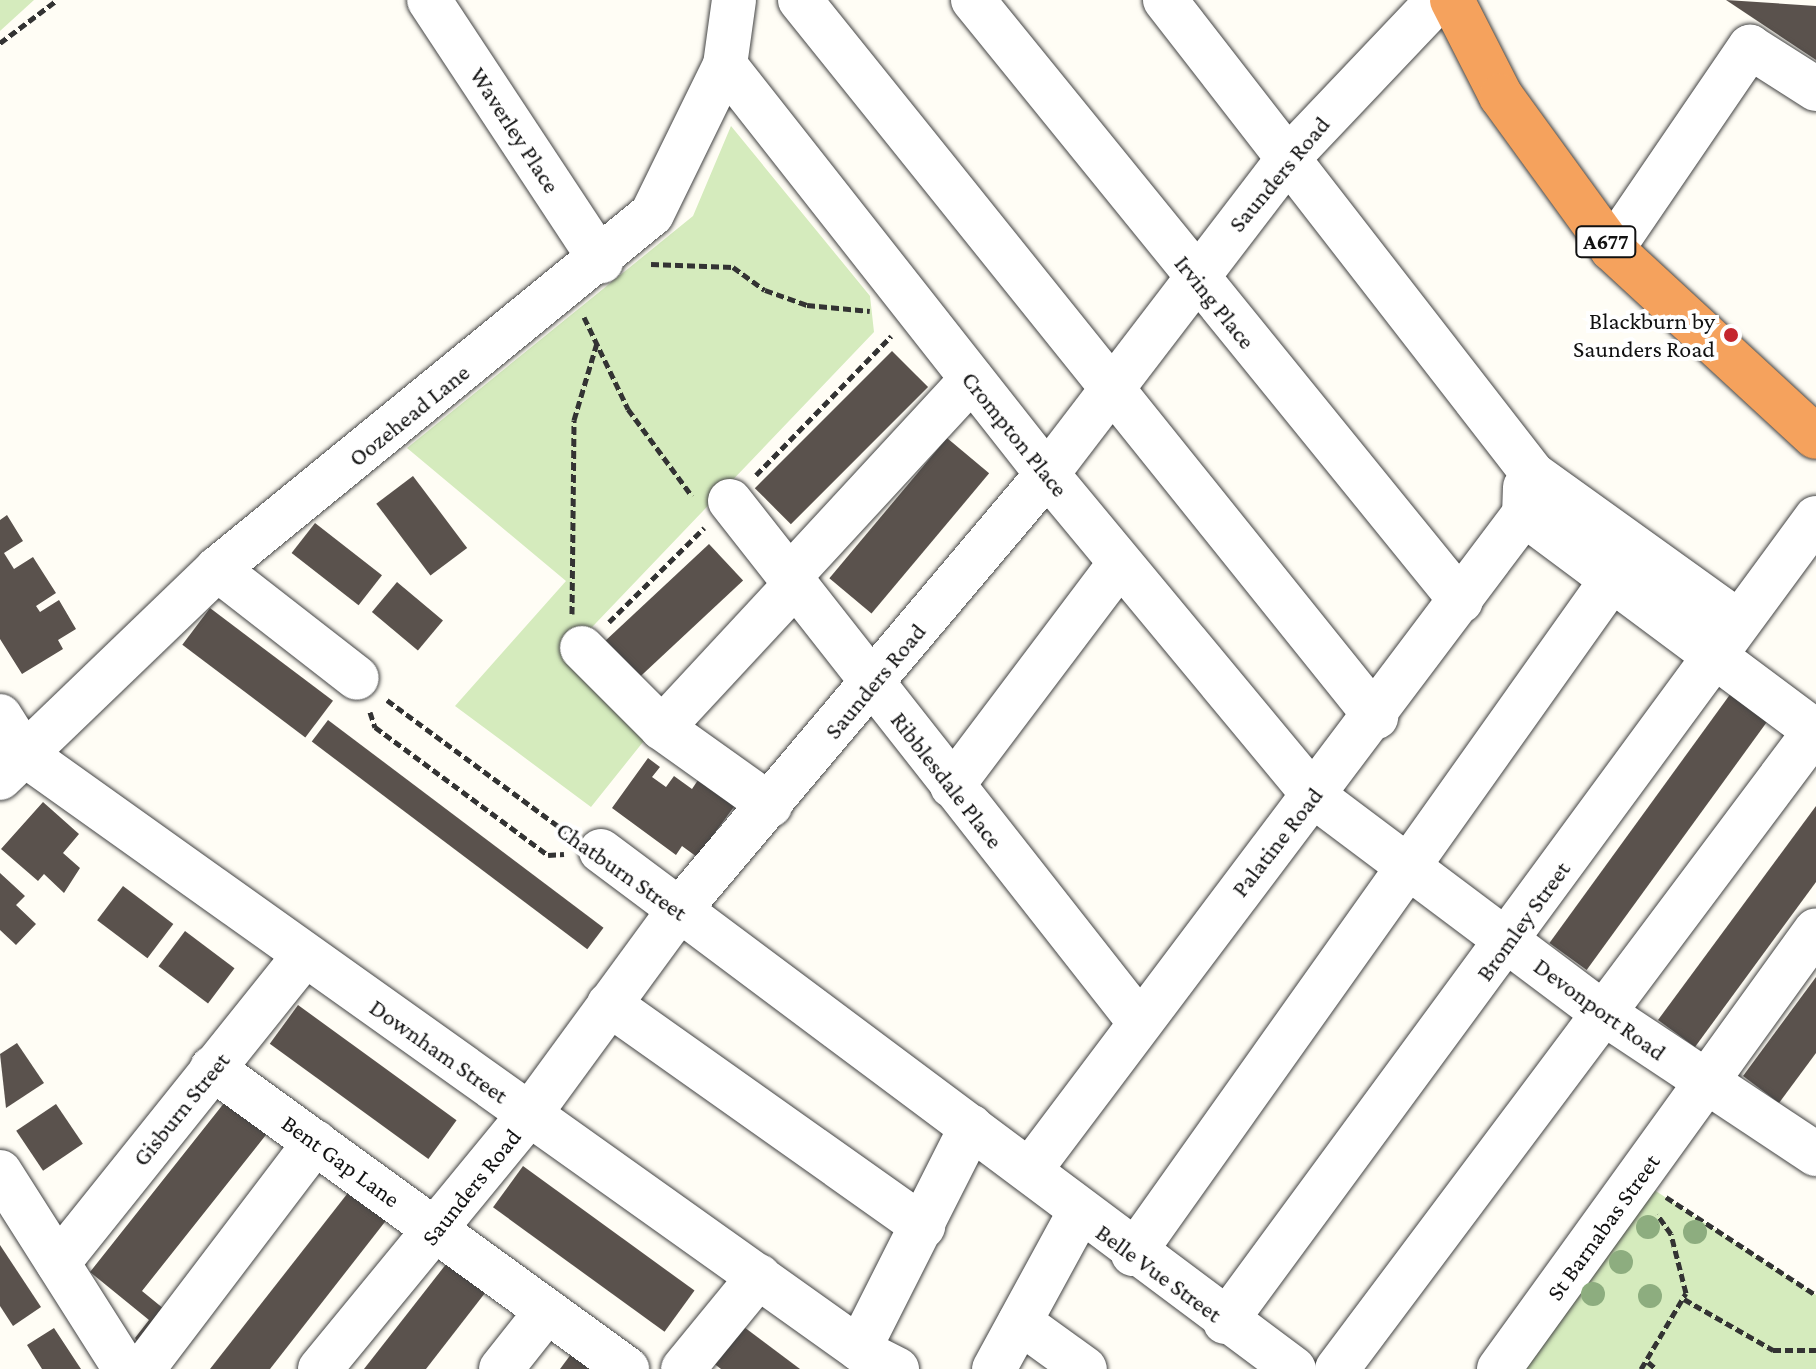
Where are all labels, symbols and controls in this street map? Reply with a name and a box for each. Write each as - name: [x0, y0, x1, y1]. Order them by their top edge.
- street label: Waverley Place: [464, 62, 566, 198]
- street label: Saunders Road: [1222, 110, 1336, 238]
- road number: A677: [1574, 224, 1638, 260]
- street label: Irving Place: [1169, 249, 1261, 355]
- place label: Blackburn by Saunders Road: [1573, 307, 1715, 363]
- marker: Blackburn by Saunders Road: [1722, 326, 1740, 344]
- street label: Oozehead Lane: [343, 358, 475, 472]
- street label: Crompton Place: [956, 366, 1074, 502]
- street label: Saunders Road: [818, 617, 932, 745]
- street label: Ribblesdale Place: [885, 706, 1009, 854]
- street label: Palatine Road: [1225, 782, 1329, 902]
- street label: Chatburn Street: [551, 815, 693, 927]
- street label: Bromley Street: [1470, 856, 1576, 986]
- street label: Devonport Road: [1528, 951, 1672, 1067]
- street label: Downham Street: [364, 993, 514, 1109]
- street label: Gisburn Street: [126, 1046, 236, 1172]
- street label: Bent Gap Lane: [276, 1109, 406, 1213]
- street label: Saunders Road: [415, 1123, 527, 1251]
- street label: St Barnabas Street: [1540, 1148, 1666, 1306]
- street label: Belle Vue Street: [1090, 1218, 1228, 1328]

